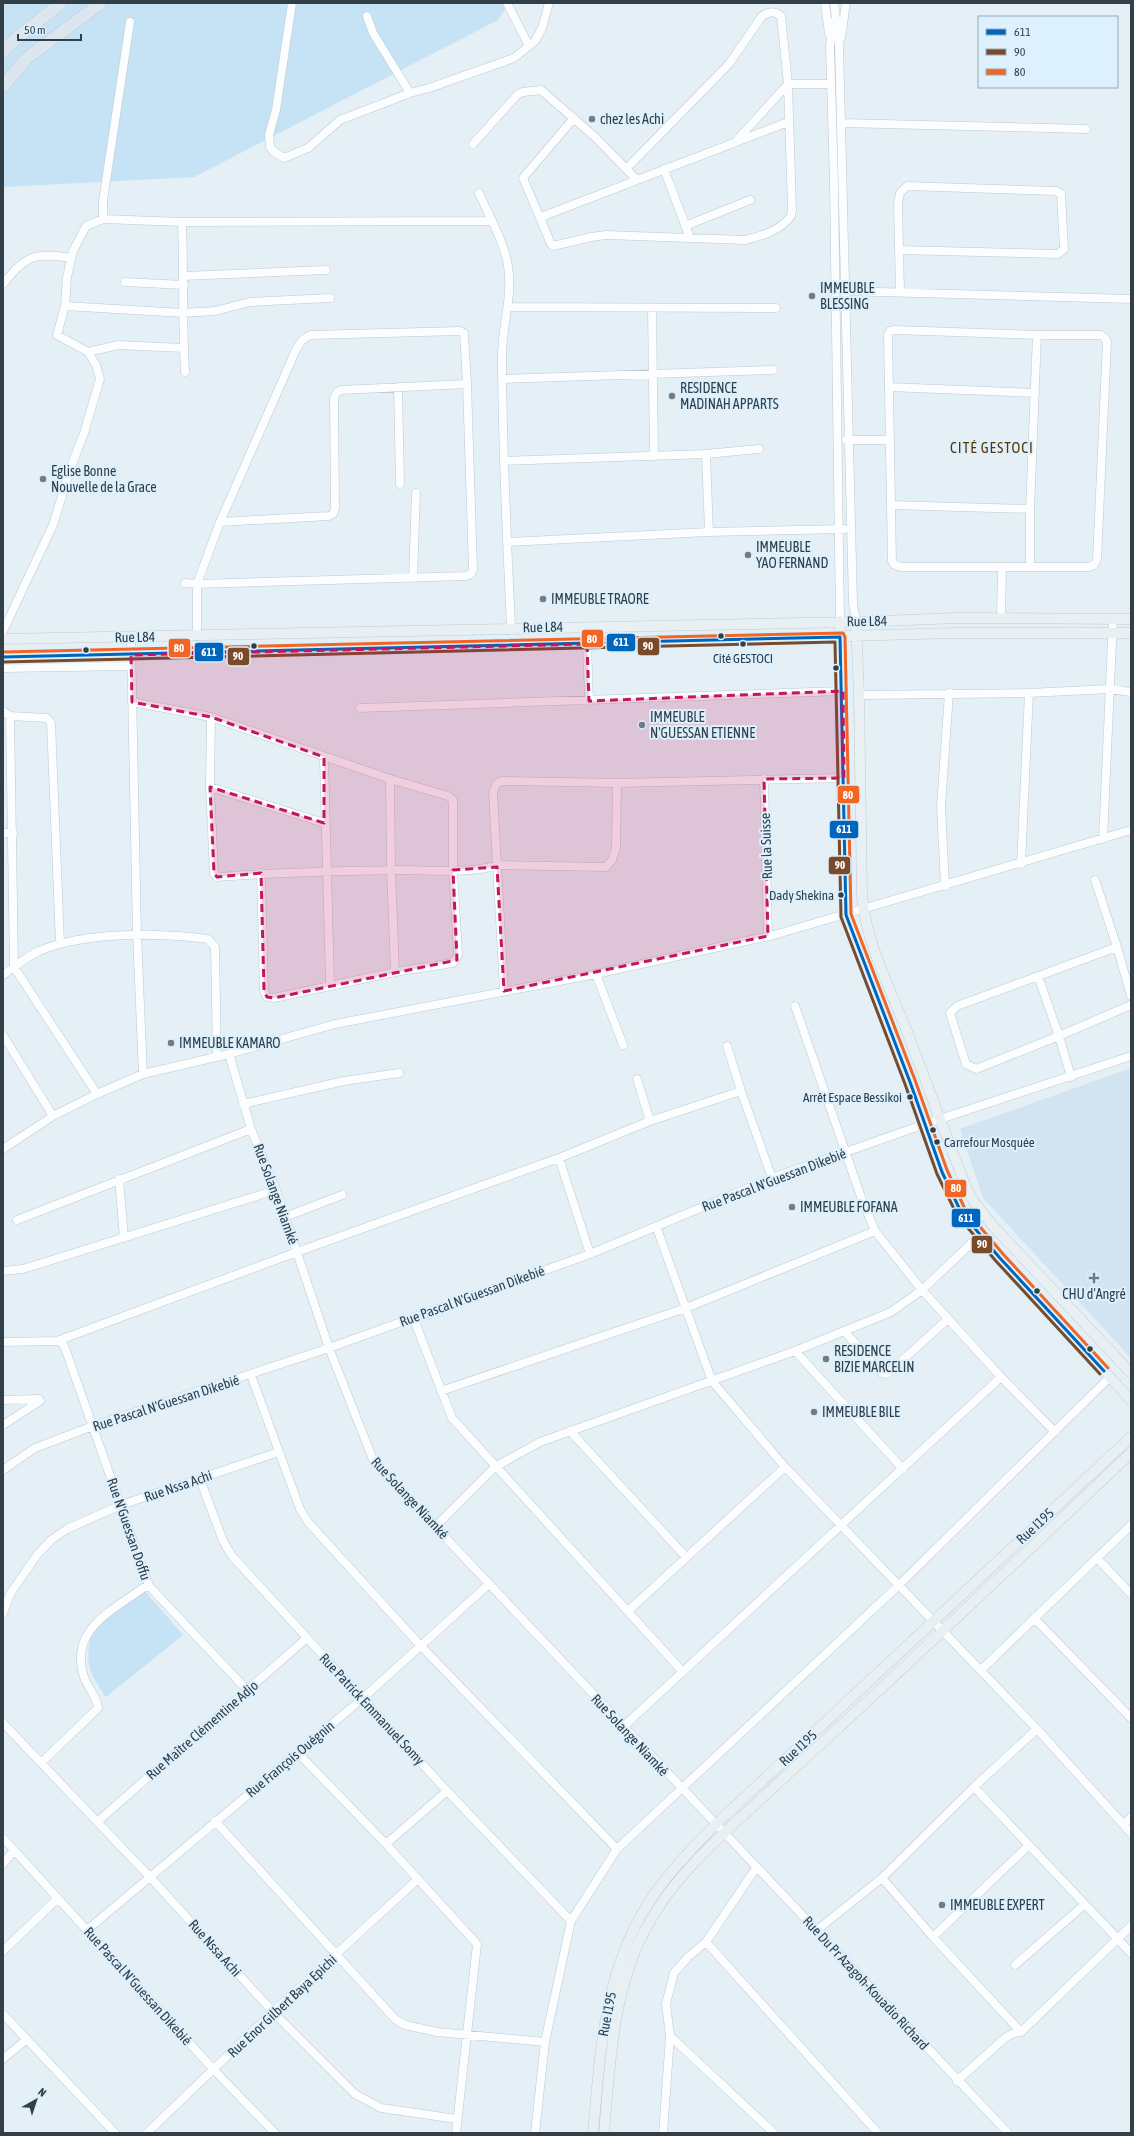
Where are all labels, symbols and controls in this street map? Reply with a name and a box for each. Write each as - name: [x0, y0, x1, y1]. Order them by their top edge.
- scale bar: [18, 16, 81, 42]
- legend: [978, 16, 1118, 88]
- text: 50 m: [24, 23, 46, 37]
- text: 611: [1014, 25, 1031, 39]
- text: 90: [1014, 45, 1026, 59]
- text: 80: [1014, 65, 1026, 79]
- place label: chez les Achi: [600, 111, 664, 127]
- marker: chez les Achi: [587, 114, 597, 124]
- place label: IMMEUBLE BLESSING: [820, 280, 875, 312]
- marker: IMMEUBLE BLESSING: [807, 291, 817, 301]
- place label: RESIDENCE MADINAH APPARTS: [680, 380, 779, 412]
- marker: RESIDENCE MADINAH APPARTS: [667, 391, 677, 401]
- district label: CITÉ GESTOCI: [950, 439, 1034, 456]
- place label: Eglise Bonne Nouvelle de la Grace: [51, 463, 157, 495]
- marker: Eglise Bonne Nouvelle de la Grace: [38, 474, 48, 484]
- place label: IMMEUBLE YAO FERNAND: [756, 539, 828, 571]
- marker: IMMEUBLE YAO FERNAND: [743, 550, 753, 560]
- place label: IMMEUBLE TRAORE: [551, 591, 649, 607]
- marker: IMMEUBLE TRAORE: [538, 594, 548, 604]
- street label: Rue L84: [847, 613, 888, 629]
- street label: Rue L84: [523, 619, 564, 635]
- street label: Rue L84: [115, 629, 156, 645]
- line badge: 80: [581, 629, 604, 648]
- unlabelled marker: [716, 631, 726, 641]
- text: 80: [587, 633, 597, 645]
- line badge: 611: [606, 633, 636, 652]
- text: 611: [613, 636, 629, 648]
- line badge: 90: [637, 637, 660, 656]
- line badge: 80: [168, 638, 191, 658]
- marker: Cité GESTOCI: [738, 639, 748, 649]
- text: 90: [643, 640, 653, 652]
- unlabelled marker: [249, 641, 259, 651]
- text: 80: [174, 642, 184, 654]
- line badge: 611: [194, 642, 224, 662]
- unlabelled marker: [81, 645, 91, 655]
- text: 611: [201, 646, 217, 658]
- line badge: 90: [227, 647, 250, 666]
- text: 90: [233, 650, 243, 662]
- place label: Cité GESTOCI: [713, 651, 773, 666]
- unlabelled marker: [831, 663, 841, 673]
- place label: IMMEUBLE N'GUESSAN ETIENNE: [650, 709, 755, 741]
- marker: IMMEUBLE N'GUESSAN ETIENNE: [637, 720, 647, 730]
- line badge: 80: [837, 785, 860, 804]
- text: 80: [843, 789, 853, 801]
- street label: Rue la Suisse: [757, 813, 775, 879]
- line badge: 611: [829, 820, 859, 839]
- text: 611: [836, 823, 852, 835]
- line badge: 90: [828, 856, 851, 875]
- text: 90: [835, 859, 845, 871]
- place label: Dady Shekina: [769, 888, 834, 903]
- marker: Dady Shekina: [836, 890, 846, 900]
- place label: IMMEUBLE KAMARO: [179, 1035, 281, 1051]
- marker: IMMEUBLE KAMARO: [166, 1038, 176, 1048]
- place label: Arrêt Espace Bessikoi: [803, 1090, 902, 1105]
- marker: Arrêt Espace Bessikoi: [905, 1092, 915, 1102]
- unlabelled marker: [928, 1125, 938, 1135]
- place label: Carrefour Mosquée: [944, 1135, 1035, 1150]
- marker: Carrefour Mosquée: [932, 1137, 942, 1147]
- street label: Rue Solange Niamké: [250, 1142, 302, 1246]
- street label: Rue Pascal N'Guessan Dikebié: [700, 1145, 848, 1215]
- line badge: 80: [944, 1179, 967, 1198]
- text: 80: [951, 1182, 961, 1194]
- place label: IMMEUBLE FOFANA: [800, 1199, 898, 1215]
- marker: IMMEUBLE FOFANA: [787, 1202, 797, 1212]
- line badge: 611: [951, 1208, 981, 1228]
- text: 611: [958, 1212, 974, 1224]
- line badge: 90: [971, 1235, 993, 1254]
- text: 90: [977, 1238, 987, 1250]
- street label: Rue Pascal N'Guessan Dikebié: [397, 1262, 547, 1330]
- marker: CHU d'Angré: [1088, 1272, 1100, 1284]
- unlabelled marker: [1032, 1286, 1042, 1296]
- place label: CHU d'Angré: [1062, 1286, 1126, 1302]
- place label: RESIDENCE BIZIE MARCELIN: [834, 1343, 915, 1375]
- unlabelled marker: [1085, 1344, 1095, 1354]
- marker: RESIDENCE BIZIE MARCELIN: [821, 1354, 831, 1364]
- street label: Rue Pascal N'Guessan Dikebié: [91, 1372, 241, 1434]
- place label: IMMEUBLE BILE: [822, 1404, 900, 1420]
- marker: IMMEUBLE BILE: [809, 1407, 819, 1417]
- street label: Rue Solange Niamké: [368, 1454, 452, 1542]
- street label: Rue Nssa Achi: [142, 1467, 214, 1505]
- street label: Rue N'Guessan Doffu: [104, 1476, 154, 1582]
- street label: Rue I195: [1013, 1505, 1057, 1547]
- street label: Rue Patrick Emmanuel Somy: [316, 1650, 428, 1768]
- street label: Rue Maître Clémentine Adjo: [143, 1677, 261, 1783]
- street label: Rue Solange Niamké: [588, 1691, 672, 1779]
- street label: Rue François Ouégnin: [243, 1717, 337, 1801]
- street label: Rue I195: [776, 1727, 820, 1769]
- place label: IMMEUBLE EXPERT: [950, 1897, 1045, 1913]
- marker: IMMEUBLE EXPERT: [937, 1900, 947, 1910]
- street label: Rue Du Pr Azagoh-Kouadio Richard: [800, 1913, 932, 2053]
- street label: Rue Nssa Achi: [185, 1916, 245, 1980]
- street label: Rue Pascal N'Guessan Dikebié: [81, 1924, 195, 2048]
- street label: Rue Enor Gilbert Baya Epichi: [224, 1951, 340, 2061]
- street label: Rue I195: [595, 1990, 619, 2038]
- north arrow: [16, 2080, 56, 2120]
- text: N: [36, 2086, 49, 2099]

